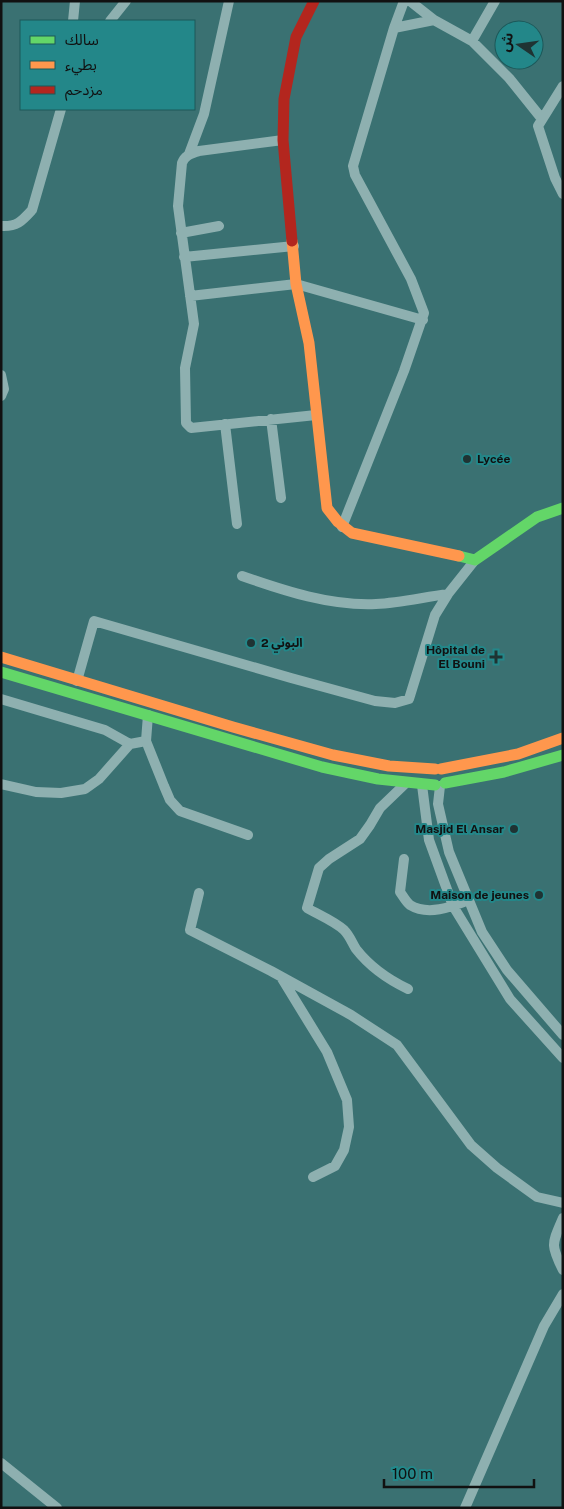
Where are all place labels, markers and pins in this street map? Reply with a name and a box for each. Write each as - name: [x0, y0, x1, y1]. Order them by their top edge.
- place label: Lycée: [477, 452, 510, 466]
- marker: Lycée: [461, 453, 473, 465]
- place label: البوني 2: [261, 636, 302, 653]
- marker: البوني 2: [245, 637, 257, 649]
- place label: Hôpital de El Bouni: [426, 643, 485, 671]
- marker: Hôpital de El Bouni: [489, 650, 503, 664]
- place label: Masjid El Ansar: [415, 822, 504, 836]
- marker: Masjid El Ansar: [508, 823, 520, 835]
- place label: Maison de jeunes: [430, 888, 529, 902]
- marker: Maison de jeunes: [533, 889, 545, 901]

